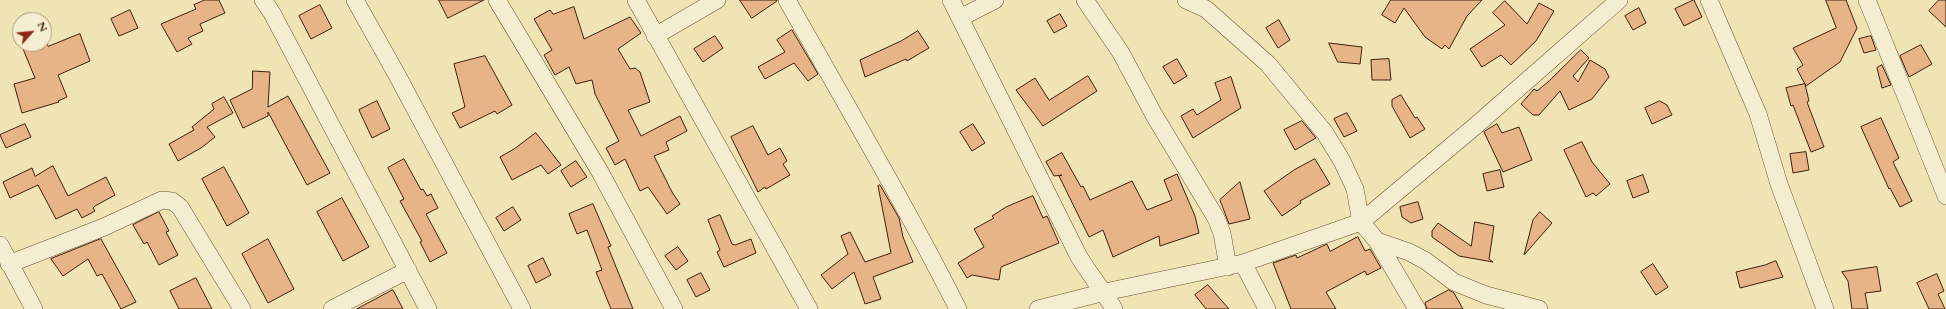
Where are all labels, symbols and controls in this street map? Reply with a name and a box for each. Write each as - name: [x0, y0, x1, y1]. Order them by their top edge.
- north arrow: [12, 12, 52, 52]
- text: N: [33, 19, 51, 34]

